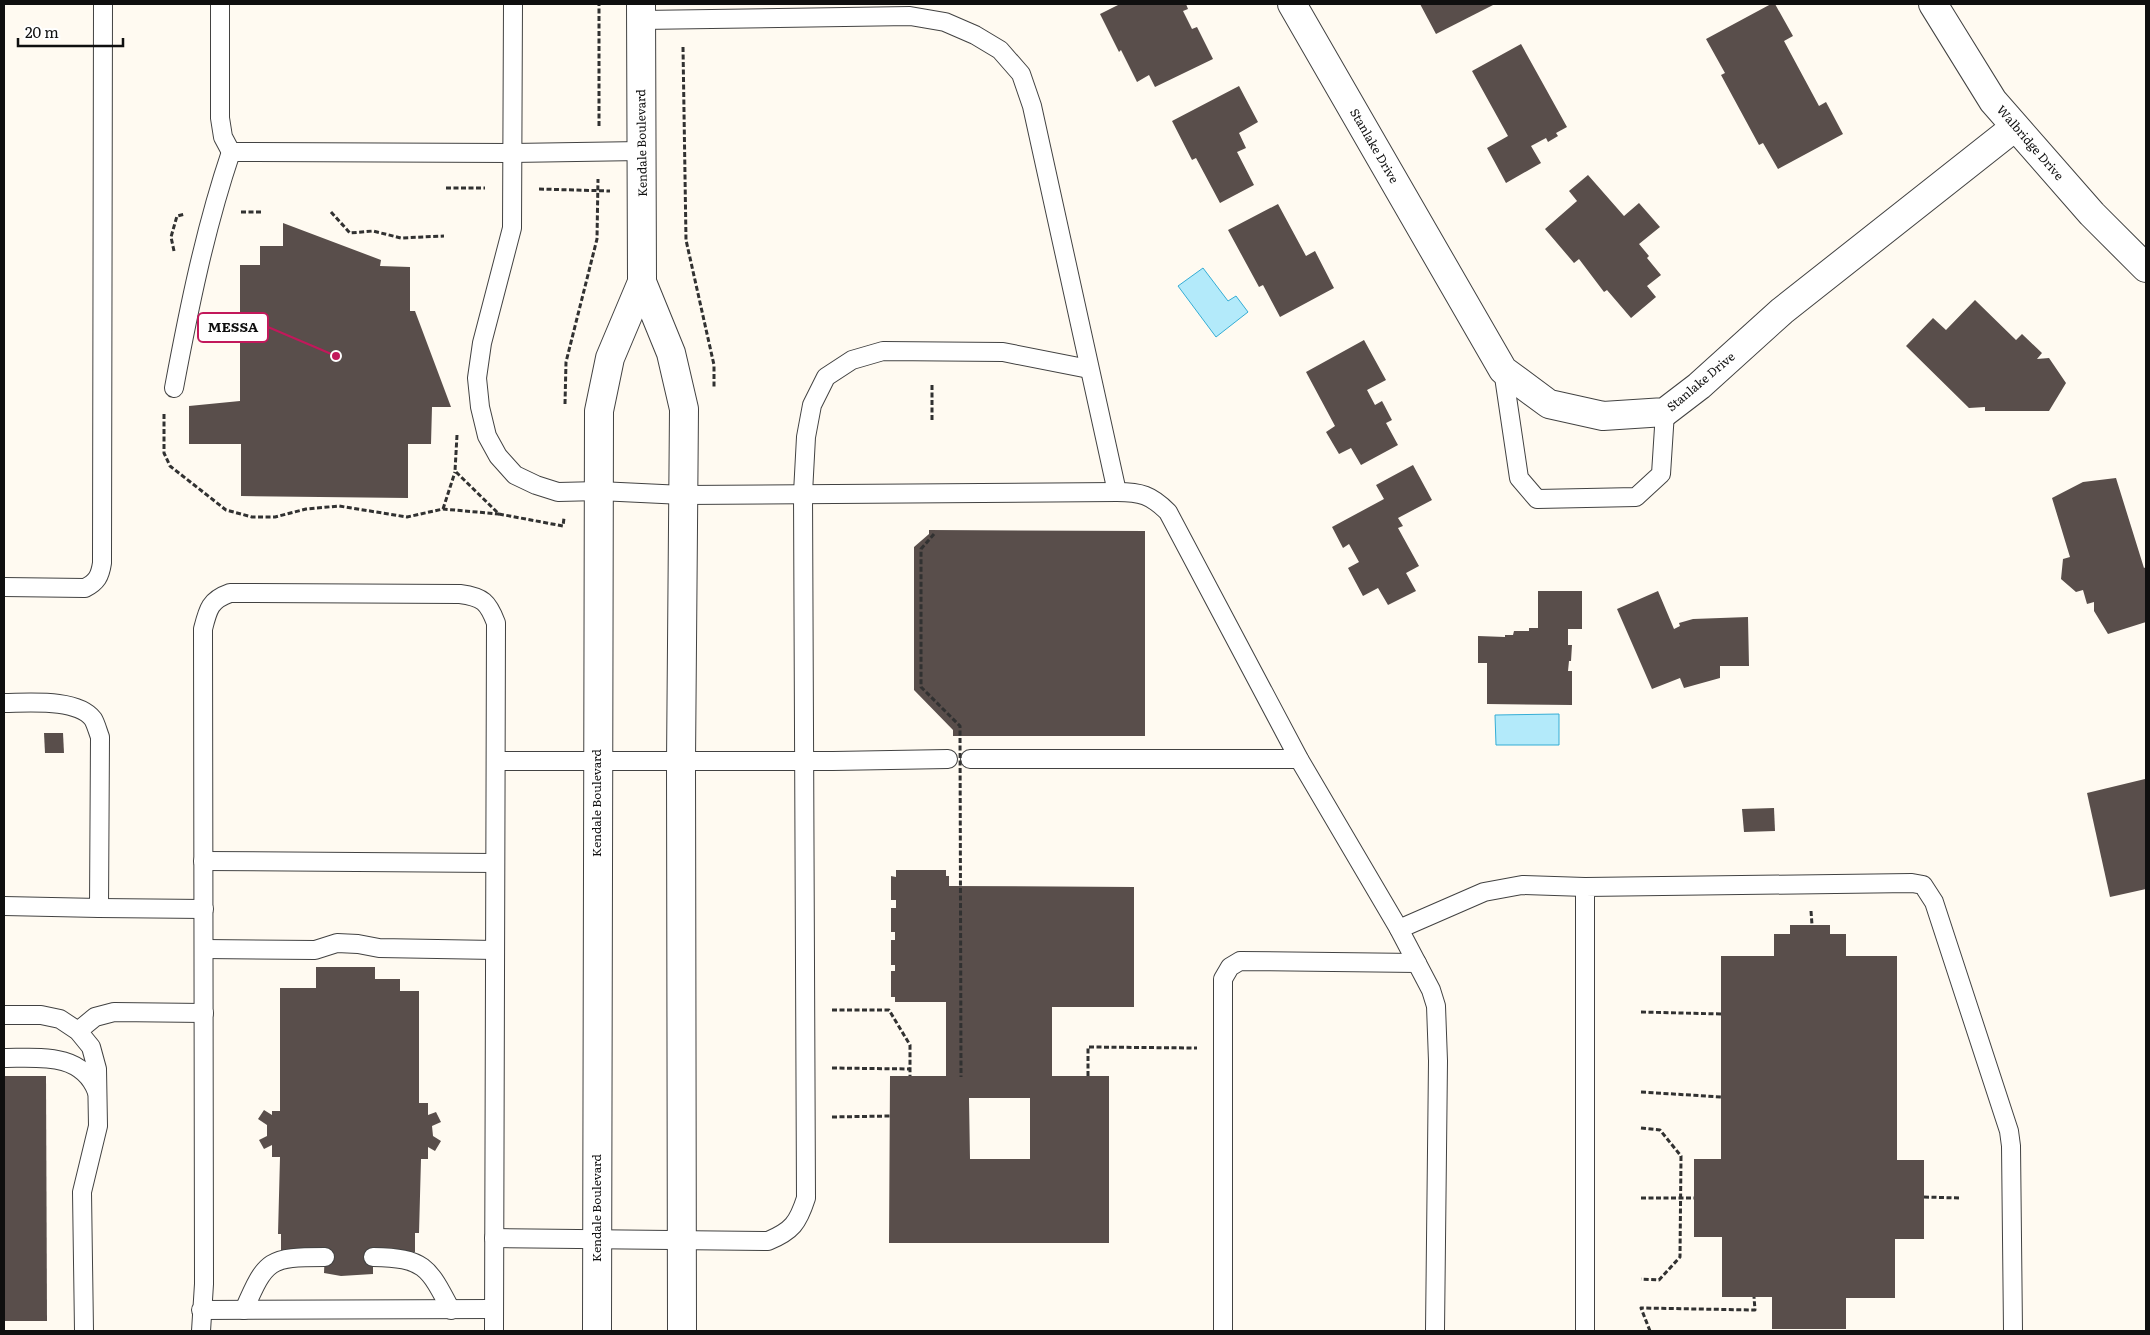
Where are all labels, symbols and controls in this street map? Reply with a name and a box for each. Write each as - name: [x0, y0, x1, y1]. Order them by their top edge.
- scale bar: [18, 15, 122, 47]
- text: 20 m: [25, 20, 59, 43]
- street label: Kendale Boulevard: [631, 88, 651, 197]
- street label: Walbridge Drive: [1993, 101, 2068, 184]
- street label: Stanlake Drive: [1346, 105, 1404, 186]
- callout: MESSA: [198, 313, 268, 342]
- text: MESSA: [208, 316, 259, 336]
- street label: Stanlake Drive: [1662, 347, 1738, 415]
- street label: Kendale Boulevard: [587, 748, 605, 857]
- street label: Kendale Boulevard: [587, 1153, 605, 1262]

